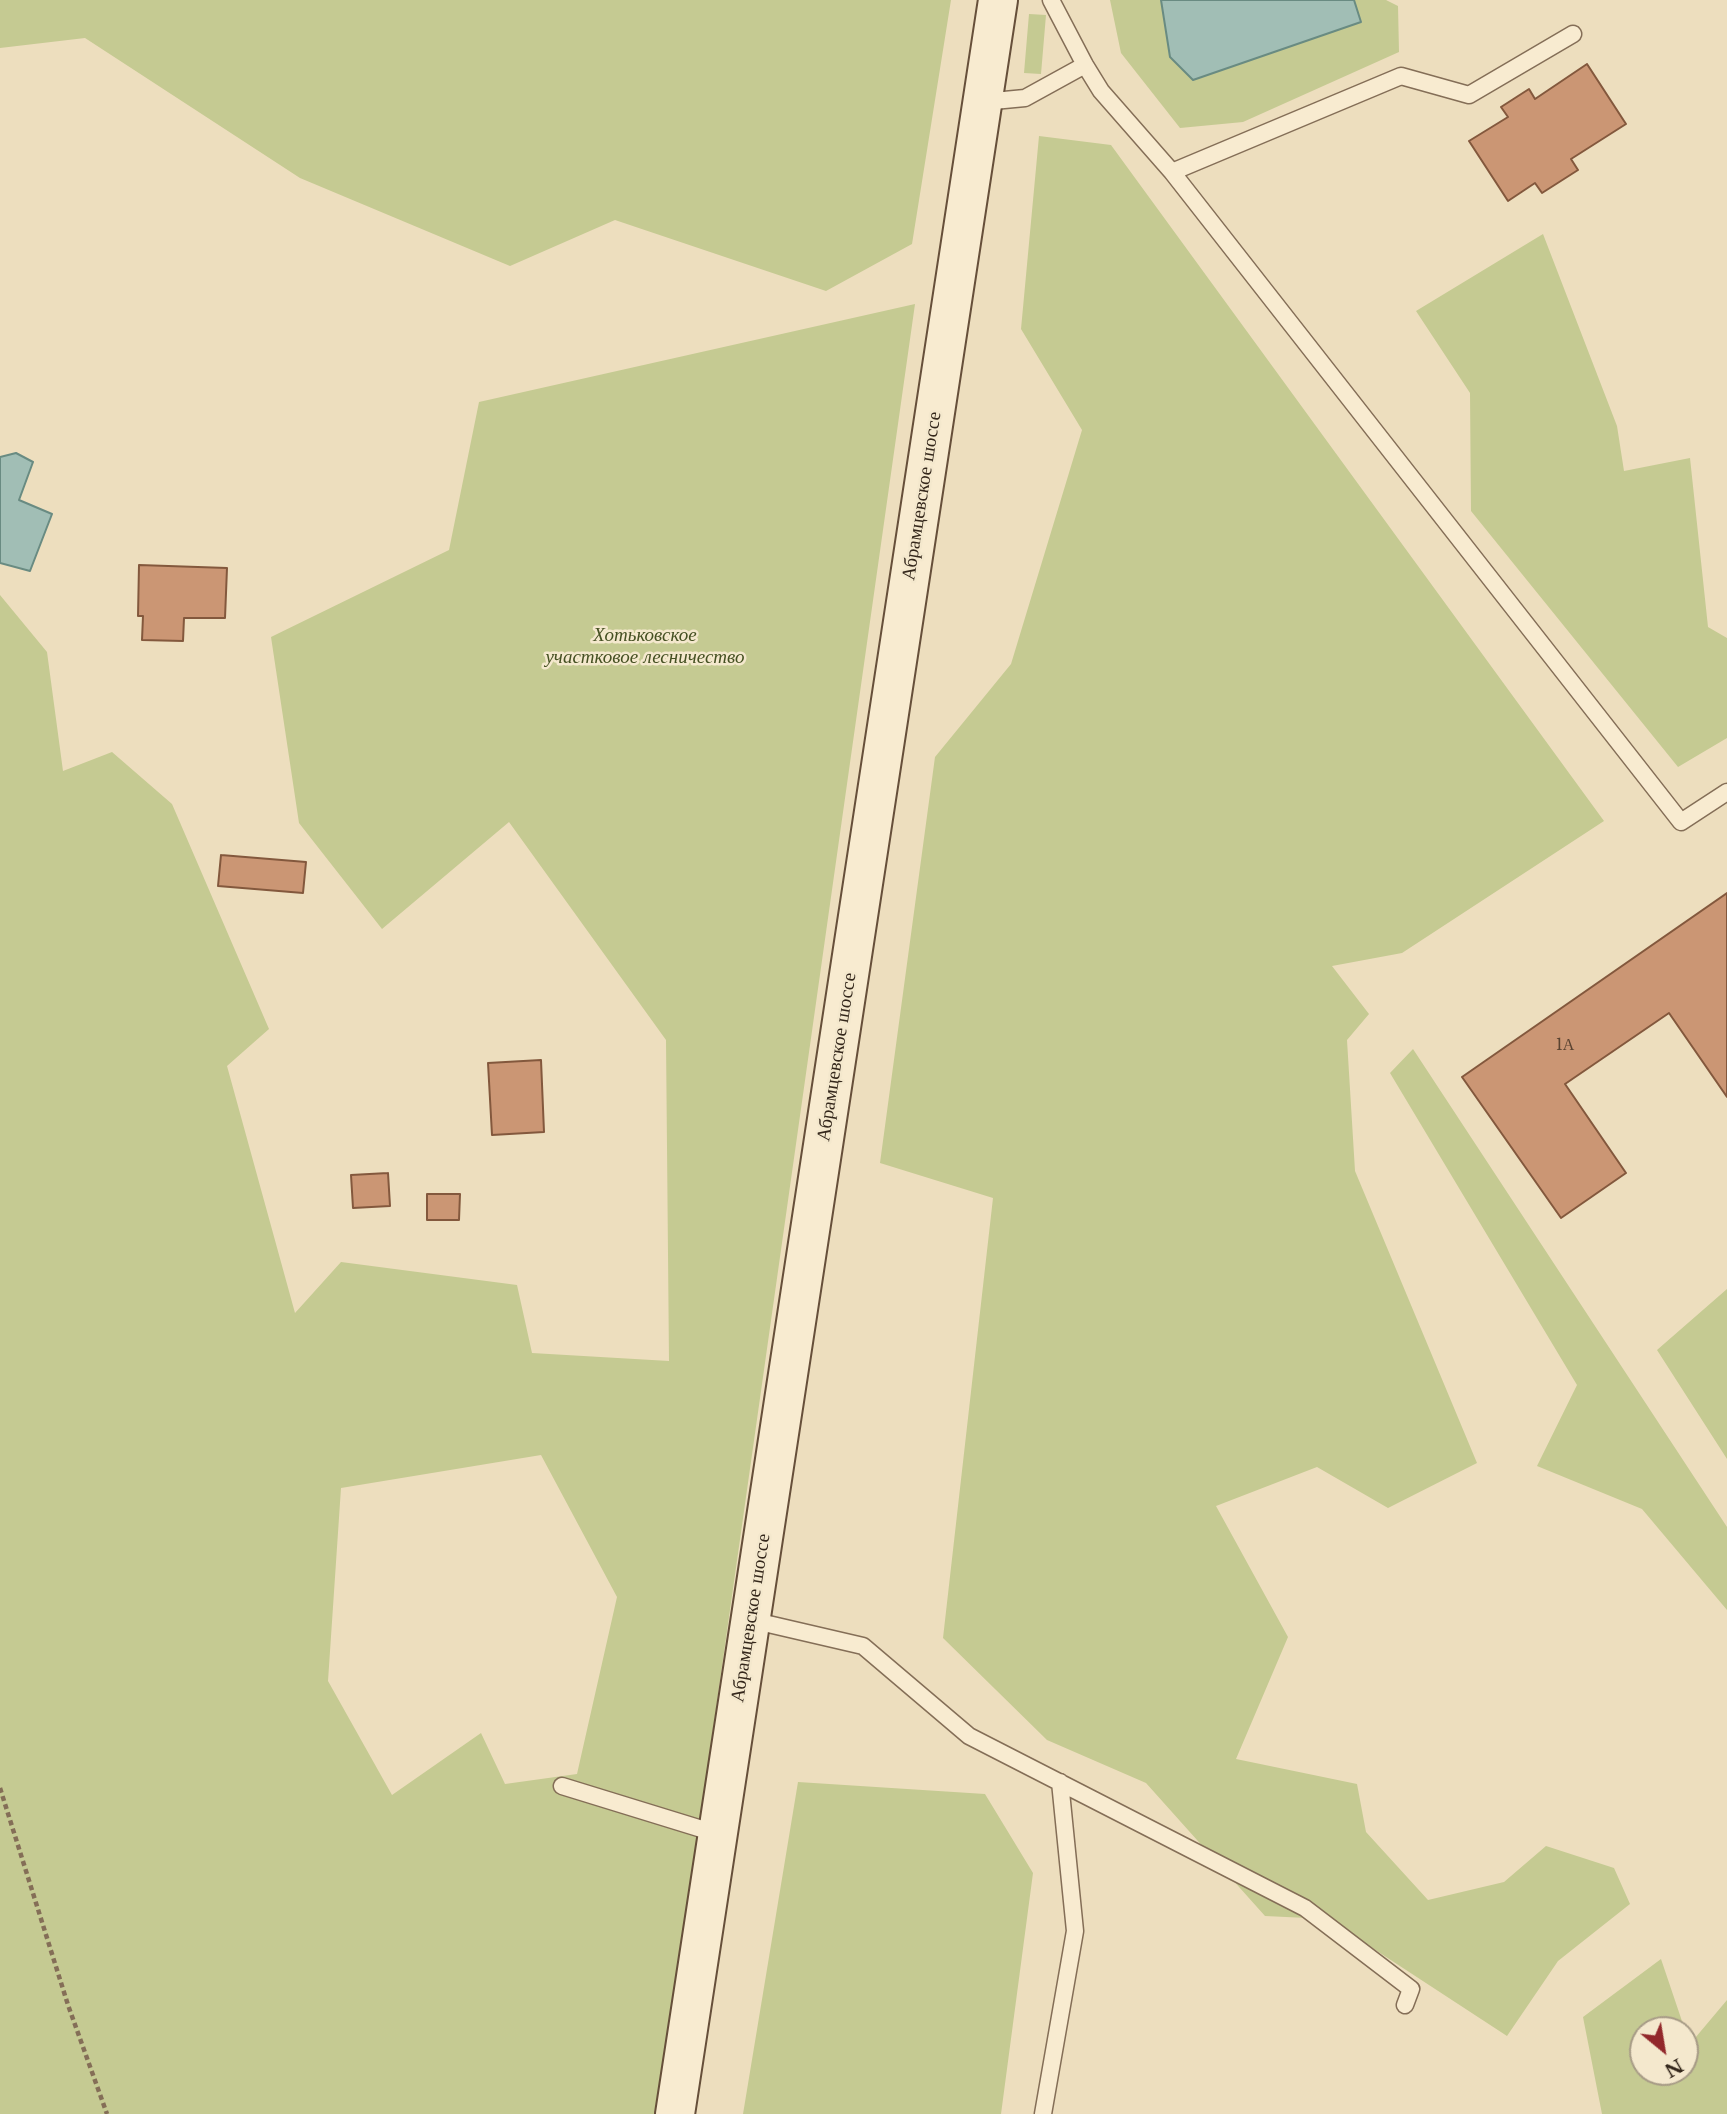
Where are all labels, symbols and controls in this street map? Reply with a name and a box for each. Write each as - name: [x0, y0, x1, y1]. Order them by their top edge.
- street label: Абрамцевское шоссе: [897, 410, 947, 582]
- park label: Хотьковское участковое лесничество: [545, 625, 745, 669]
- street label: Абрамцевское шоссе: [812, 971, 862, 1143]
- house number: 1А: [1556, 1035, 1574, 1055]
- street label: Абрамцевское шоссе: [726, 1532, 776, 1704]
- north arrow: [1629, 2016, 1699, 2086]
- text: N: [1660, 2053, 1687, 2082]

